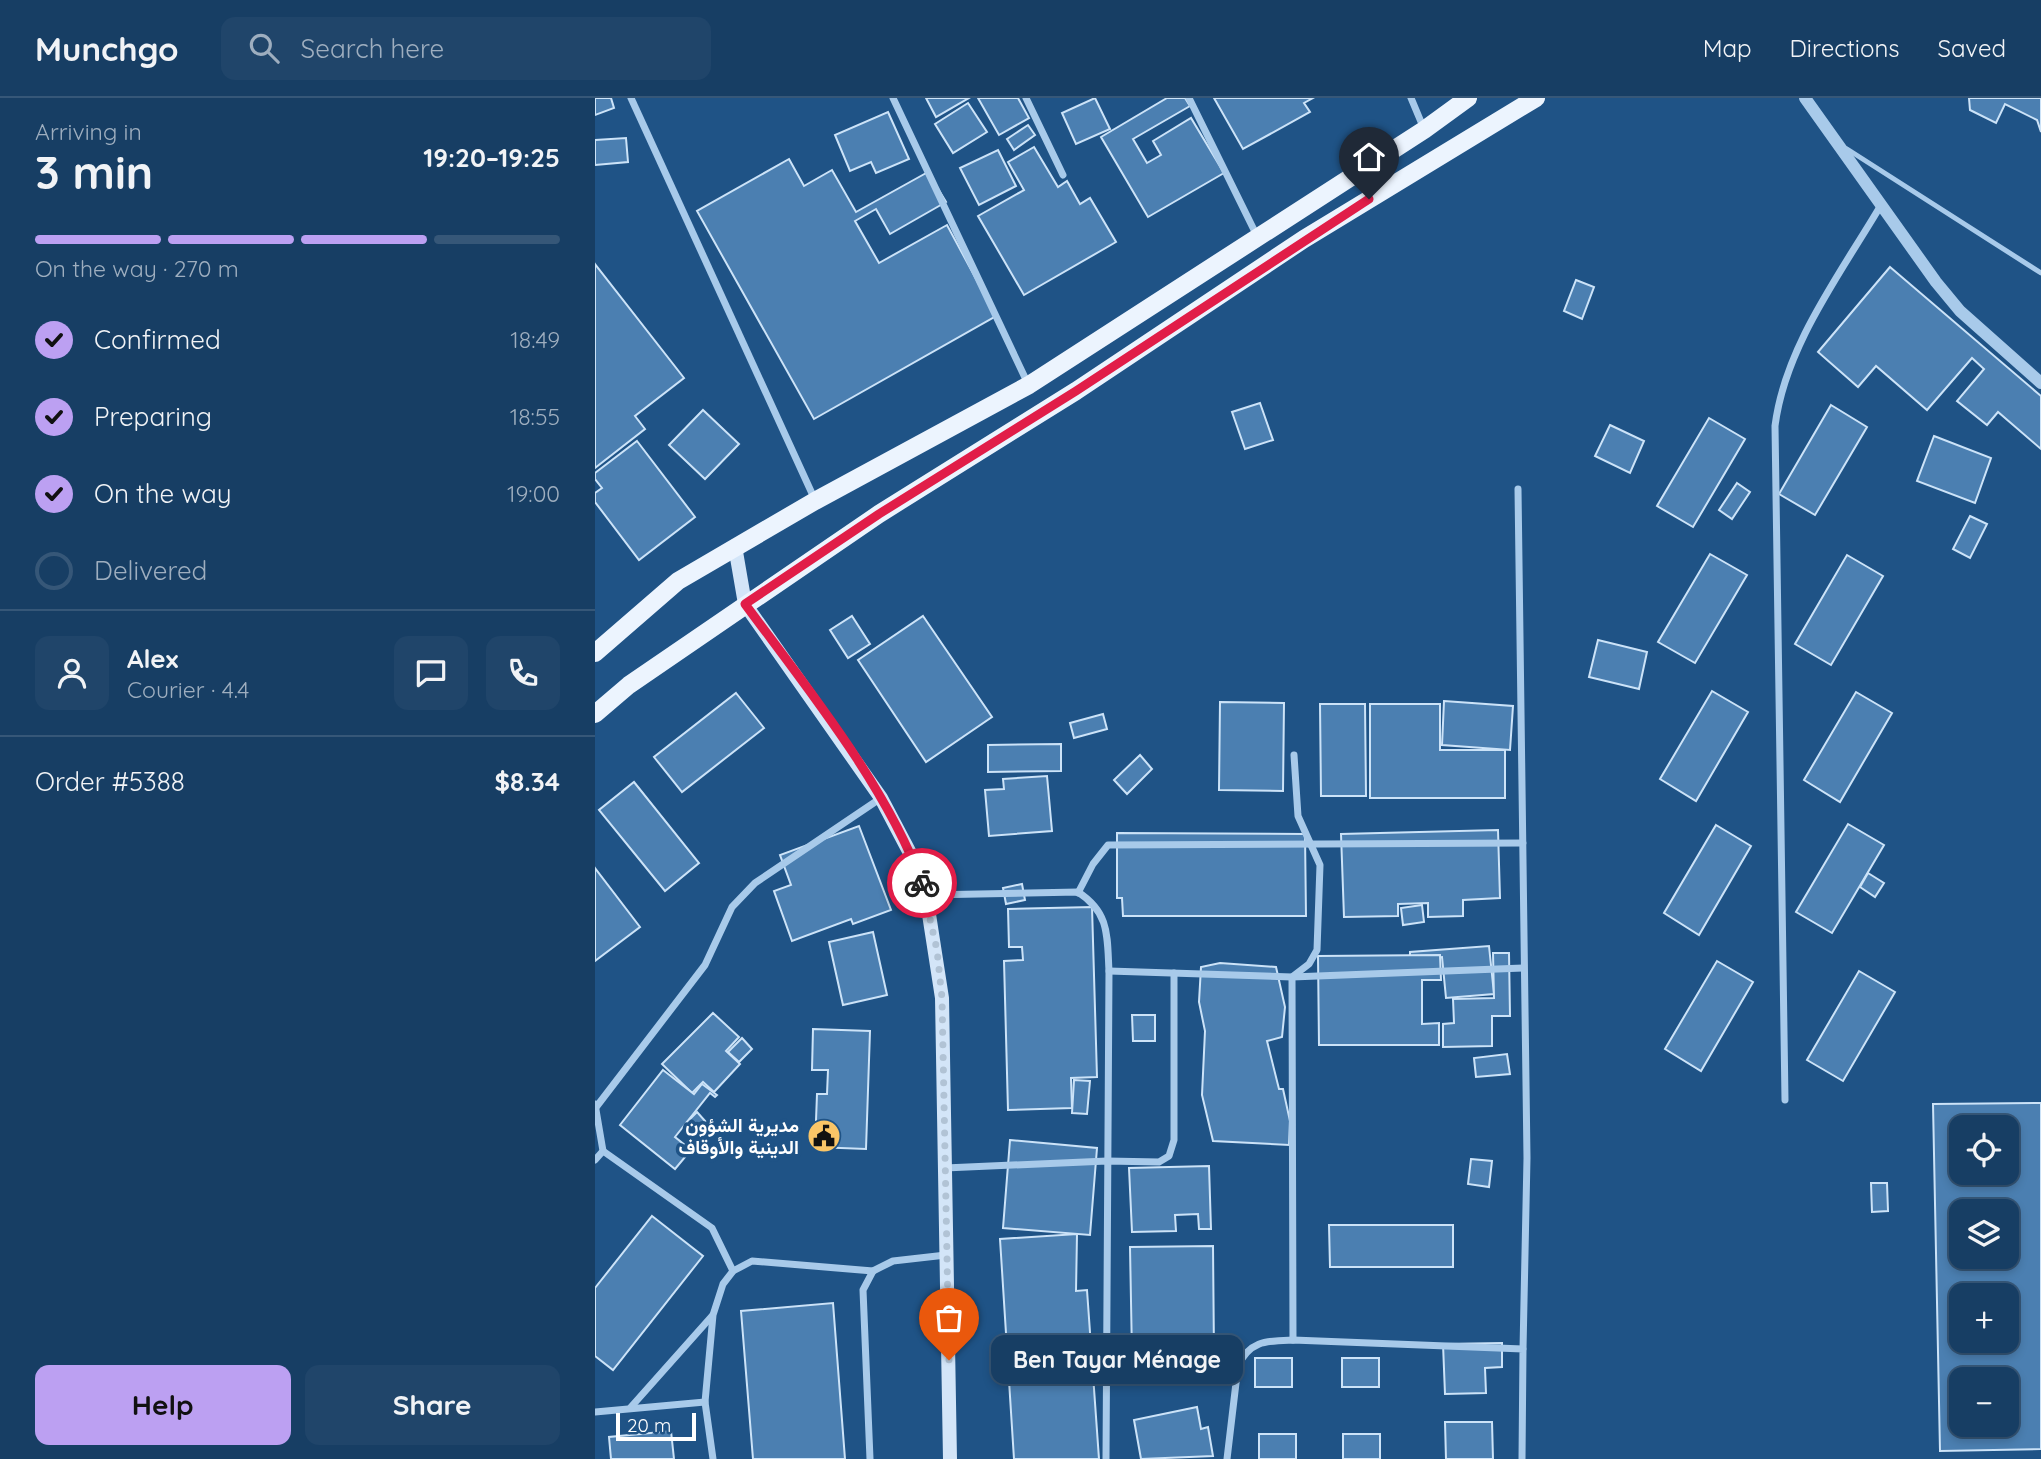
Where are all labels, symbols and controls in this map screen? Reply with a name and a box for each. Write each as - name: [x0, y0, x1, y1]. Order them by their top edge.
- search box: [221, 17, 711, 80]
- text: Munchgo: [35, 28, 179, 69]
- icon: search: [245, 29, 283, 67]
- text: Search here: [301, 32, 444, 65]
- text: Map: [1703, 33, 1752, 63]
- text: Directions: [1790, 33, 1900, 63]
- text: Saved: [1938, 33, 2006, 63]
- text: Arriving in: [35, 117, 142, 146]
- pin: [1339, 127, 1399, 199]
- icon: home: [1350, 138, 1388, 176]
- text: 19:20–19:25: [423, 141, 560, 174]
- text: 3 min: [35, 143, 153, 201]
- text: On the way · 270 m: [35, 254, 239, 283]
- icon: check: [35, 321, 73, 359]
- text: Confirmed: [94, 323, 221, 356]
- text: 18:49: [510, 325, 560, 354]
- icon: check: [35, 398, 73, 436]
- text: Preparing: [94, 400, 212, 433]
- text: 18:55: [510, 402, 560, 431]
- icon: check: [35, 475, 73, 513]
- text: On the way: [94, 477, 232, 510]
- text: 19:00: [507, 479, 560, 508]
- text: Delivered: [94, 554, 207, 587]
- button: person: [35, 636, 109, 710]
- button: chat: [394, 636, 468, 710]
- button: phone: [486, 636, 560, 710]
- text: Alex: [127, 642, 178, 675]
- text: Courier · 4.4: [127, 675, 249, 704]
- text: Order #5388: [35, 765, 185, 798]
- text: $8.34: [495, 765, 560, 798]
- courier: [887, 848, 957, 918]
- icon: bike: [903, 864, 941, 902]
- place label: مديرية الشؤون الدينية والأوقاف: [678, 1113, 799, 1160]
- map controls: [1949, 1115, 2019, 1437]
- button: locate: [1949, 1115, 2019, 1185]
- public building icon: مديرية الشؤون الدينية والأوقاف: [805, 1117, 843, 1155]
- button: layers: [1949, 1199, 2019, 1269]
- button: +: [1949, 1283, 2019, 1353]
- pin: [919, 1288, 979, 1360]
- icon: bag: [930, 1299, 968, 1337]
- callout: Ben Tayar Ménage: [991, 1336, 1243, 1384]
- text: Ben Tayar Ménage: [1013, 1345, 1221, 1374]
- button: Help: [35, 1365, 291, 1445]
- button: Share: [305, 1365, 560, 1445]
- button: −: [1949, 1367, 2019, 1437]
- scale bar: [616, 1410, 697, 1442]
- text: 20 m: [627, 1413, 671, 1437]

